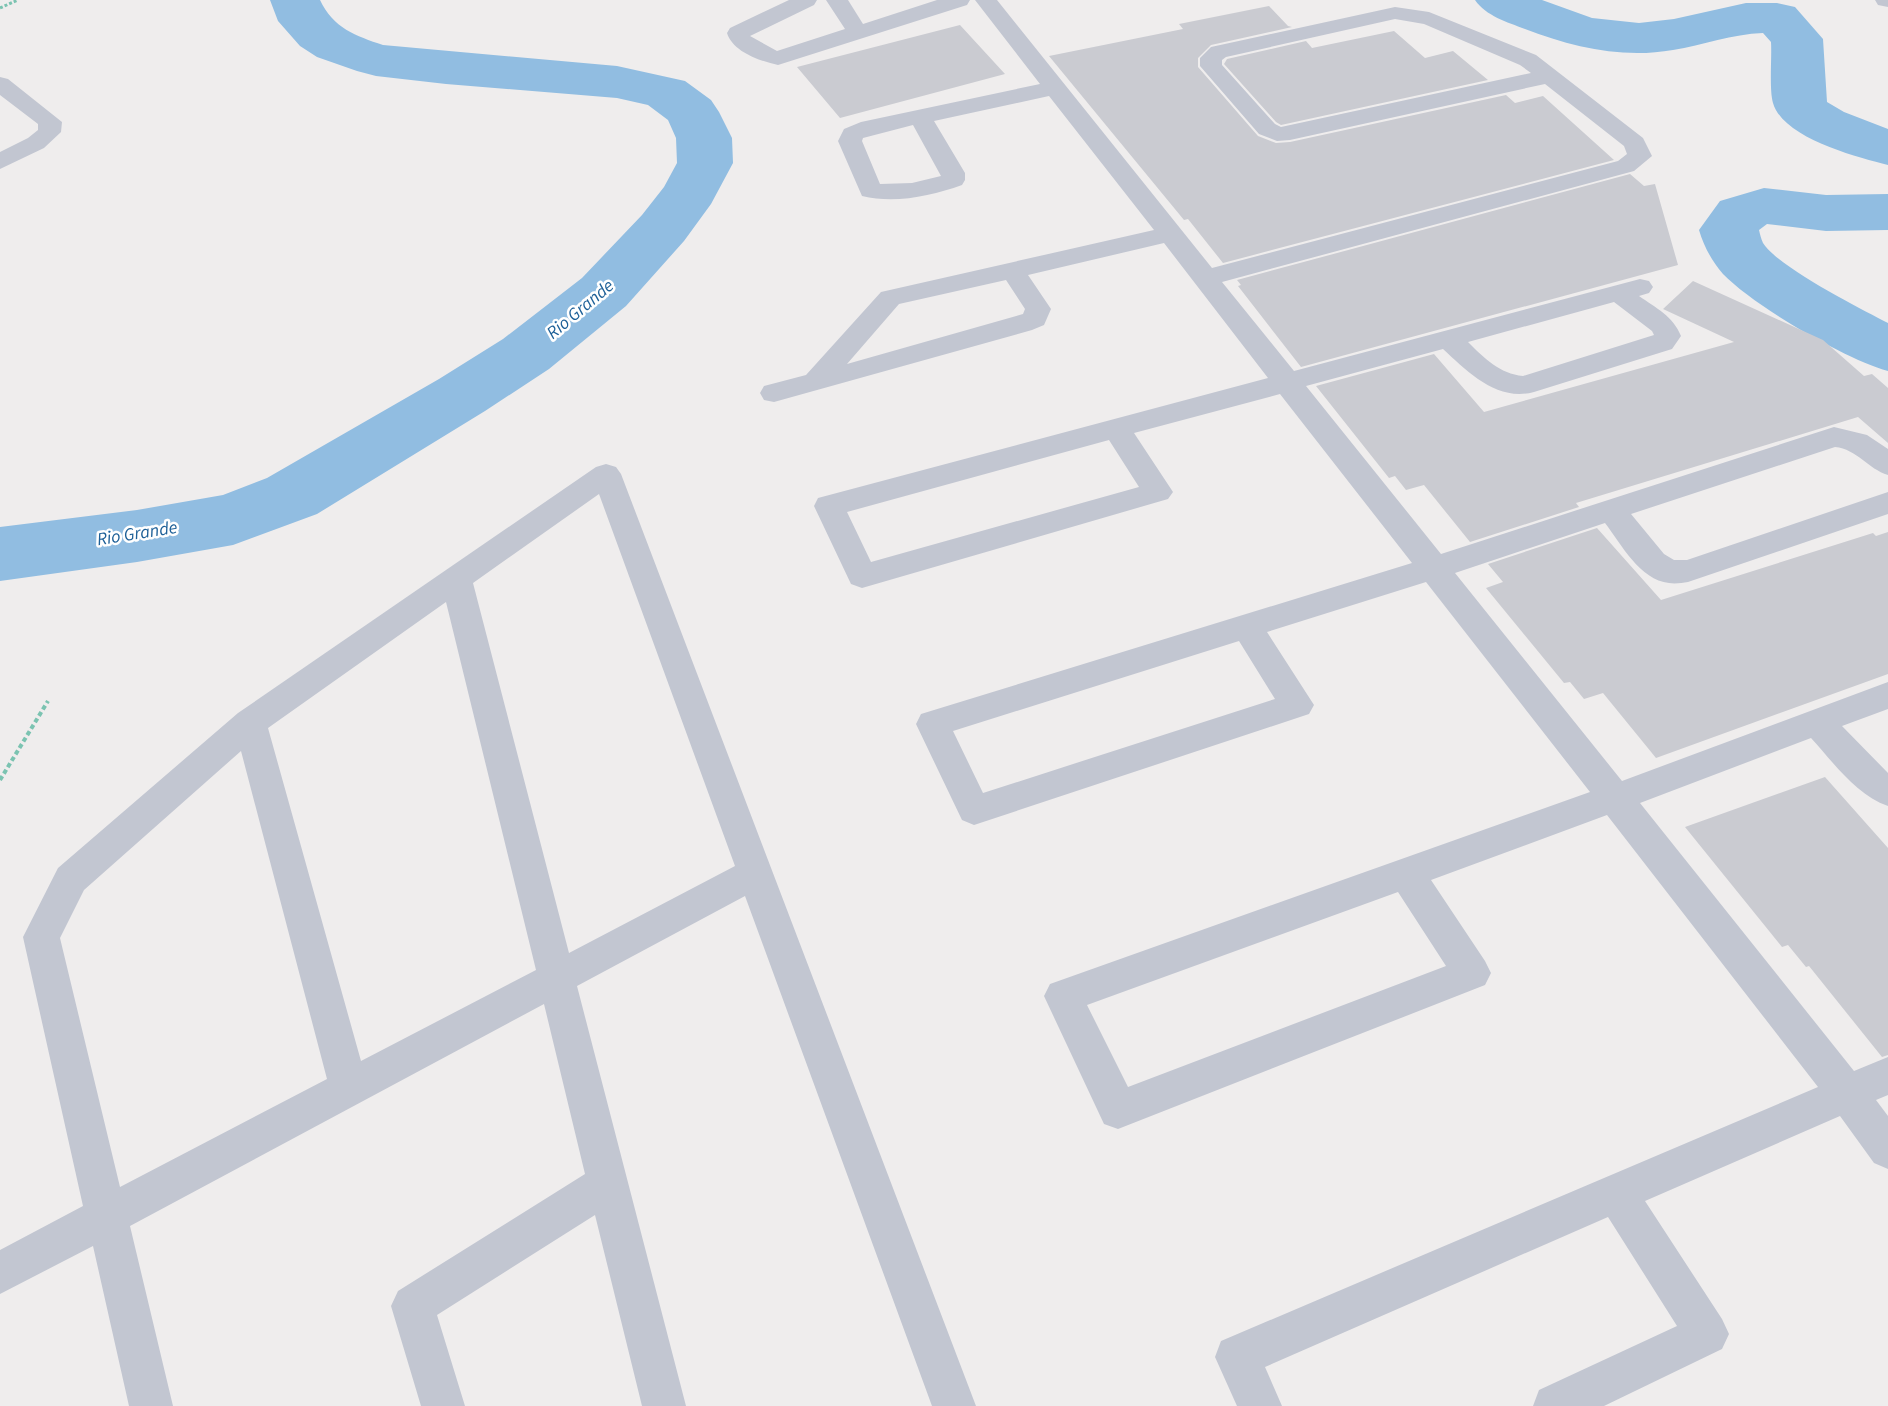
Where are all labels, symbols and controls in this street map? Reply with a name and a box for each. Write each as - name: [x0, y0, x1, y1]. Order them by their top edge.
- water label: Rio Grande: [541, 274, 620, 345]
- water label: Rio Grande: [95, 515, 179, 552]

